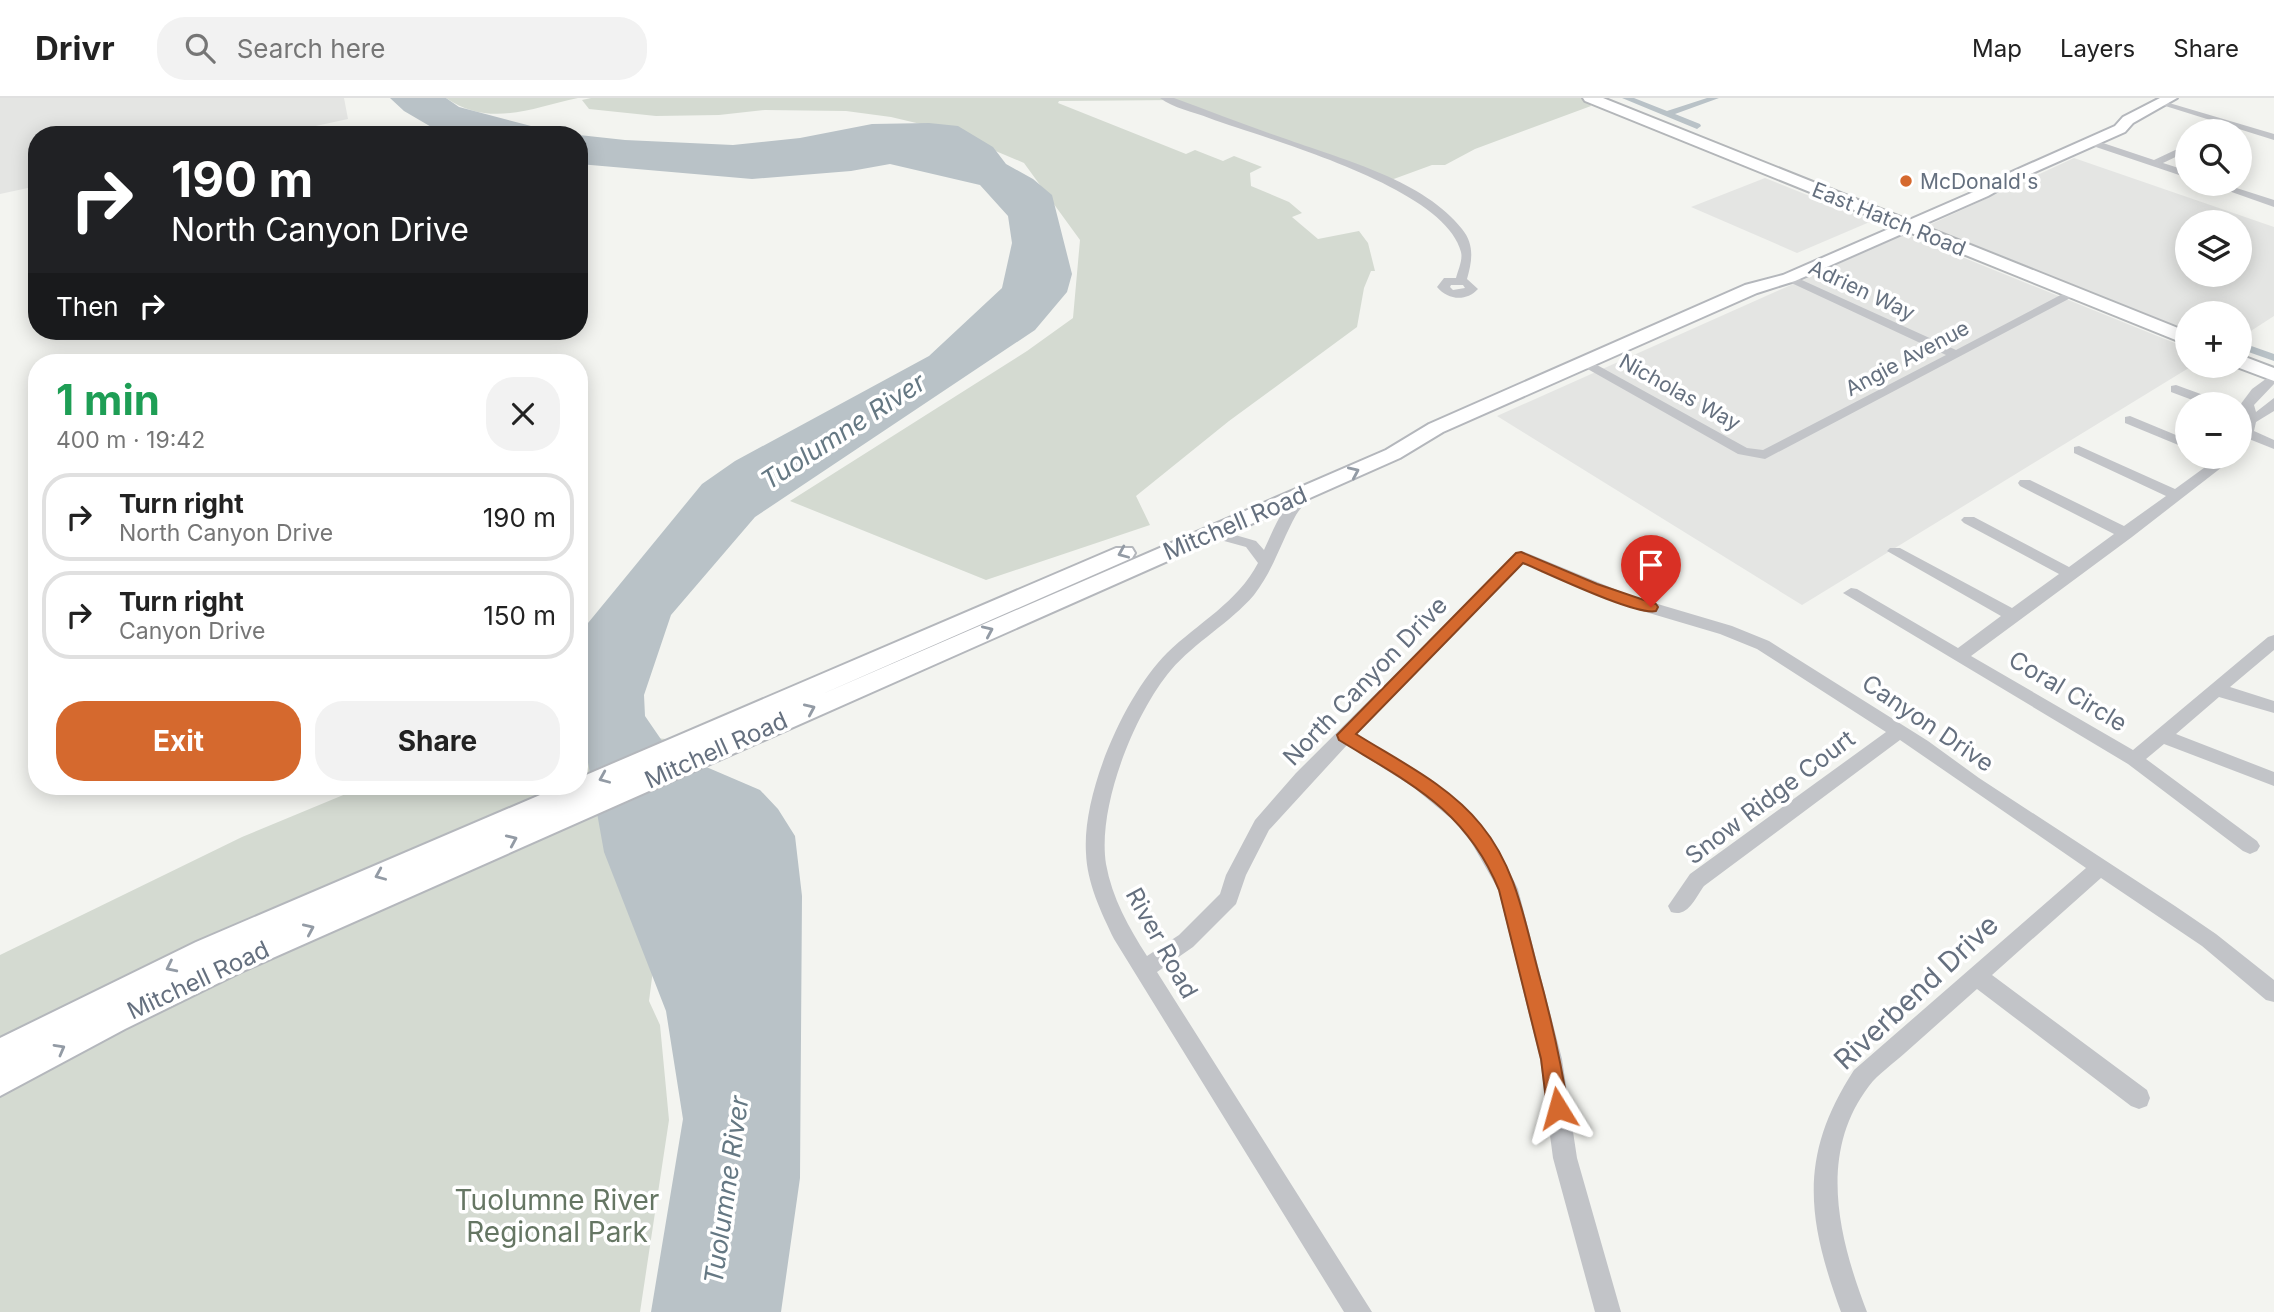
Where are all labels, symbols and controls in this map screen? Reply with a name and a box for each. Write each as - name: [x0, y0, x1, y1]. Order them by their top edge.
- search box: [157, 17, 647, 80]
- text: Drivr: [35, 28, 115, 68]
- icon: search: [181, 29, 219, 67]
- text: Search here: [237, 33, 385, 64]
- text: Map: [1972, 34, 2022, 63]
- text: Layers: [2060, 34, 2135, 63]
- text: Share: [2173, 34, 2239, 63]
- map controls: [2175, 119, 2252, 469]
- button: search: [2175, 119, 2252, 196]
- text: 190 m: [171, 150, 313, 209]
- icon: right: [56, 154, 147, 245]
- place label: McDonald's: [1920, 169, 2038, 194]
- marker: McDonald's: [1898, 173, 1914, 189]
- street label: East Hatch Road: [1809, 177, 1969, 261]
- text: North Canyon Drive: [171, 210, 469, 249]
- button: layers: [2175, 210, 2252, 287]
- street label: Adrien Way: [1805, 255, 1919, 326]
- icon: right: [133, 287, 171, 325]
- text: Then: [56, 291, 119, 322]
- button: +: [2175, 301, 2252, 378]
- street label: Angie Avenue: [1841, 315, 1973, 401]
- street label: Nicholas Way: [1615, 348, 1745, 436]
- water label: Tuolumne River: [755, 366, 932, 496]
- text: 1 min: [56, 374, 160, 425]
- button: close: [486, 377, 560, 451]
- button: −: [2175, 392, 2252, 469]
- text: 400 m · 19:42: [56, 426, 205, 454]
- one-way arrow: [1347, 466, 1359, 480]
- street label: Mitchell Road: [1159, 480, 1311, 566]
- text: Turn right: [119, 488, 244, 519]
- icon: right: [60, 498, 98, 536]
- text: 190 m: [483, 502, 556, 533]
- text: North Canyon Drive: [119, 519, 333, 547]
- pin: [1621, 535, 1681, 607]
- one-way arrow: [1117, 545, 1129, 559]
- icon: arrive: [1632, 546, 1670, 584]
- text: Turn right: [119, 586, 244, 617]
- street label: North Canyon Drive: [1277, 591, 1453, 771]
- icon: right: [60, 596, 98, 634]
- text: 150 m: [483, 600, 556, 631]
- text: Canyon Drive: [119, 617, 265, 645]
- one-way arrow: [981, 625, 993, 639]
- street label: Coral Circle: [2004, 644, 2132, 738]
- street label: Canyon Drive: [1857, 668, 1999, 778]
- button: Exit: [56, 701, 301, 781]
- button: Share: [315, 701, 560, 781]
- one-way arrow: [803, 703, 815, 717]
- street label: Mitchell Road: [640, 706, 792, 794]
- street label: Snow Ridge Court: [1680, 724, 1861, 870]
- one-way arrow: [599, 769, 611, 783]
- one-way arrow: [505, 834, 517, 848]
- one-way arrow: [374, 867, 387, 881]
- street label: River Road: [1120, 883, 1204, 1003]
- street label: Riverbend Drive: [1827, 907, 2005, 1077]
- one-way arrow: [302, 923, 314, 937]
- street label: Mitchell Road: [122, 934, 274, 1026]
- one-way arrow: [166, 959, 179, 973]
- one-way arrow: [53, 1044, 65, 1057]
- position arrow: [1521, 1071, 1595, 1145]
- water label: Tuolumne River: [697, 1093, 755, 1286]
- park label: Tuolumne River Regional Park: [455, 1183, 659, 1249]

